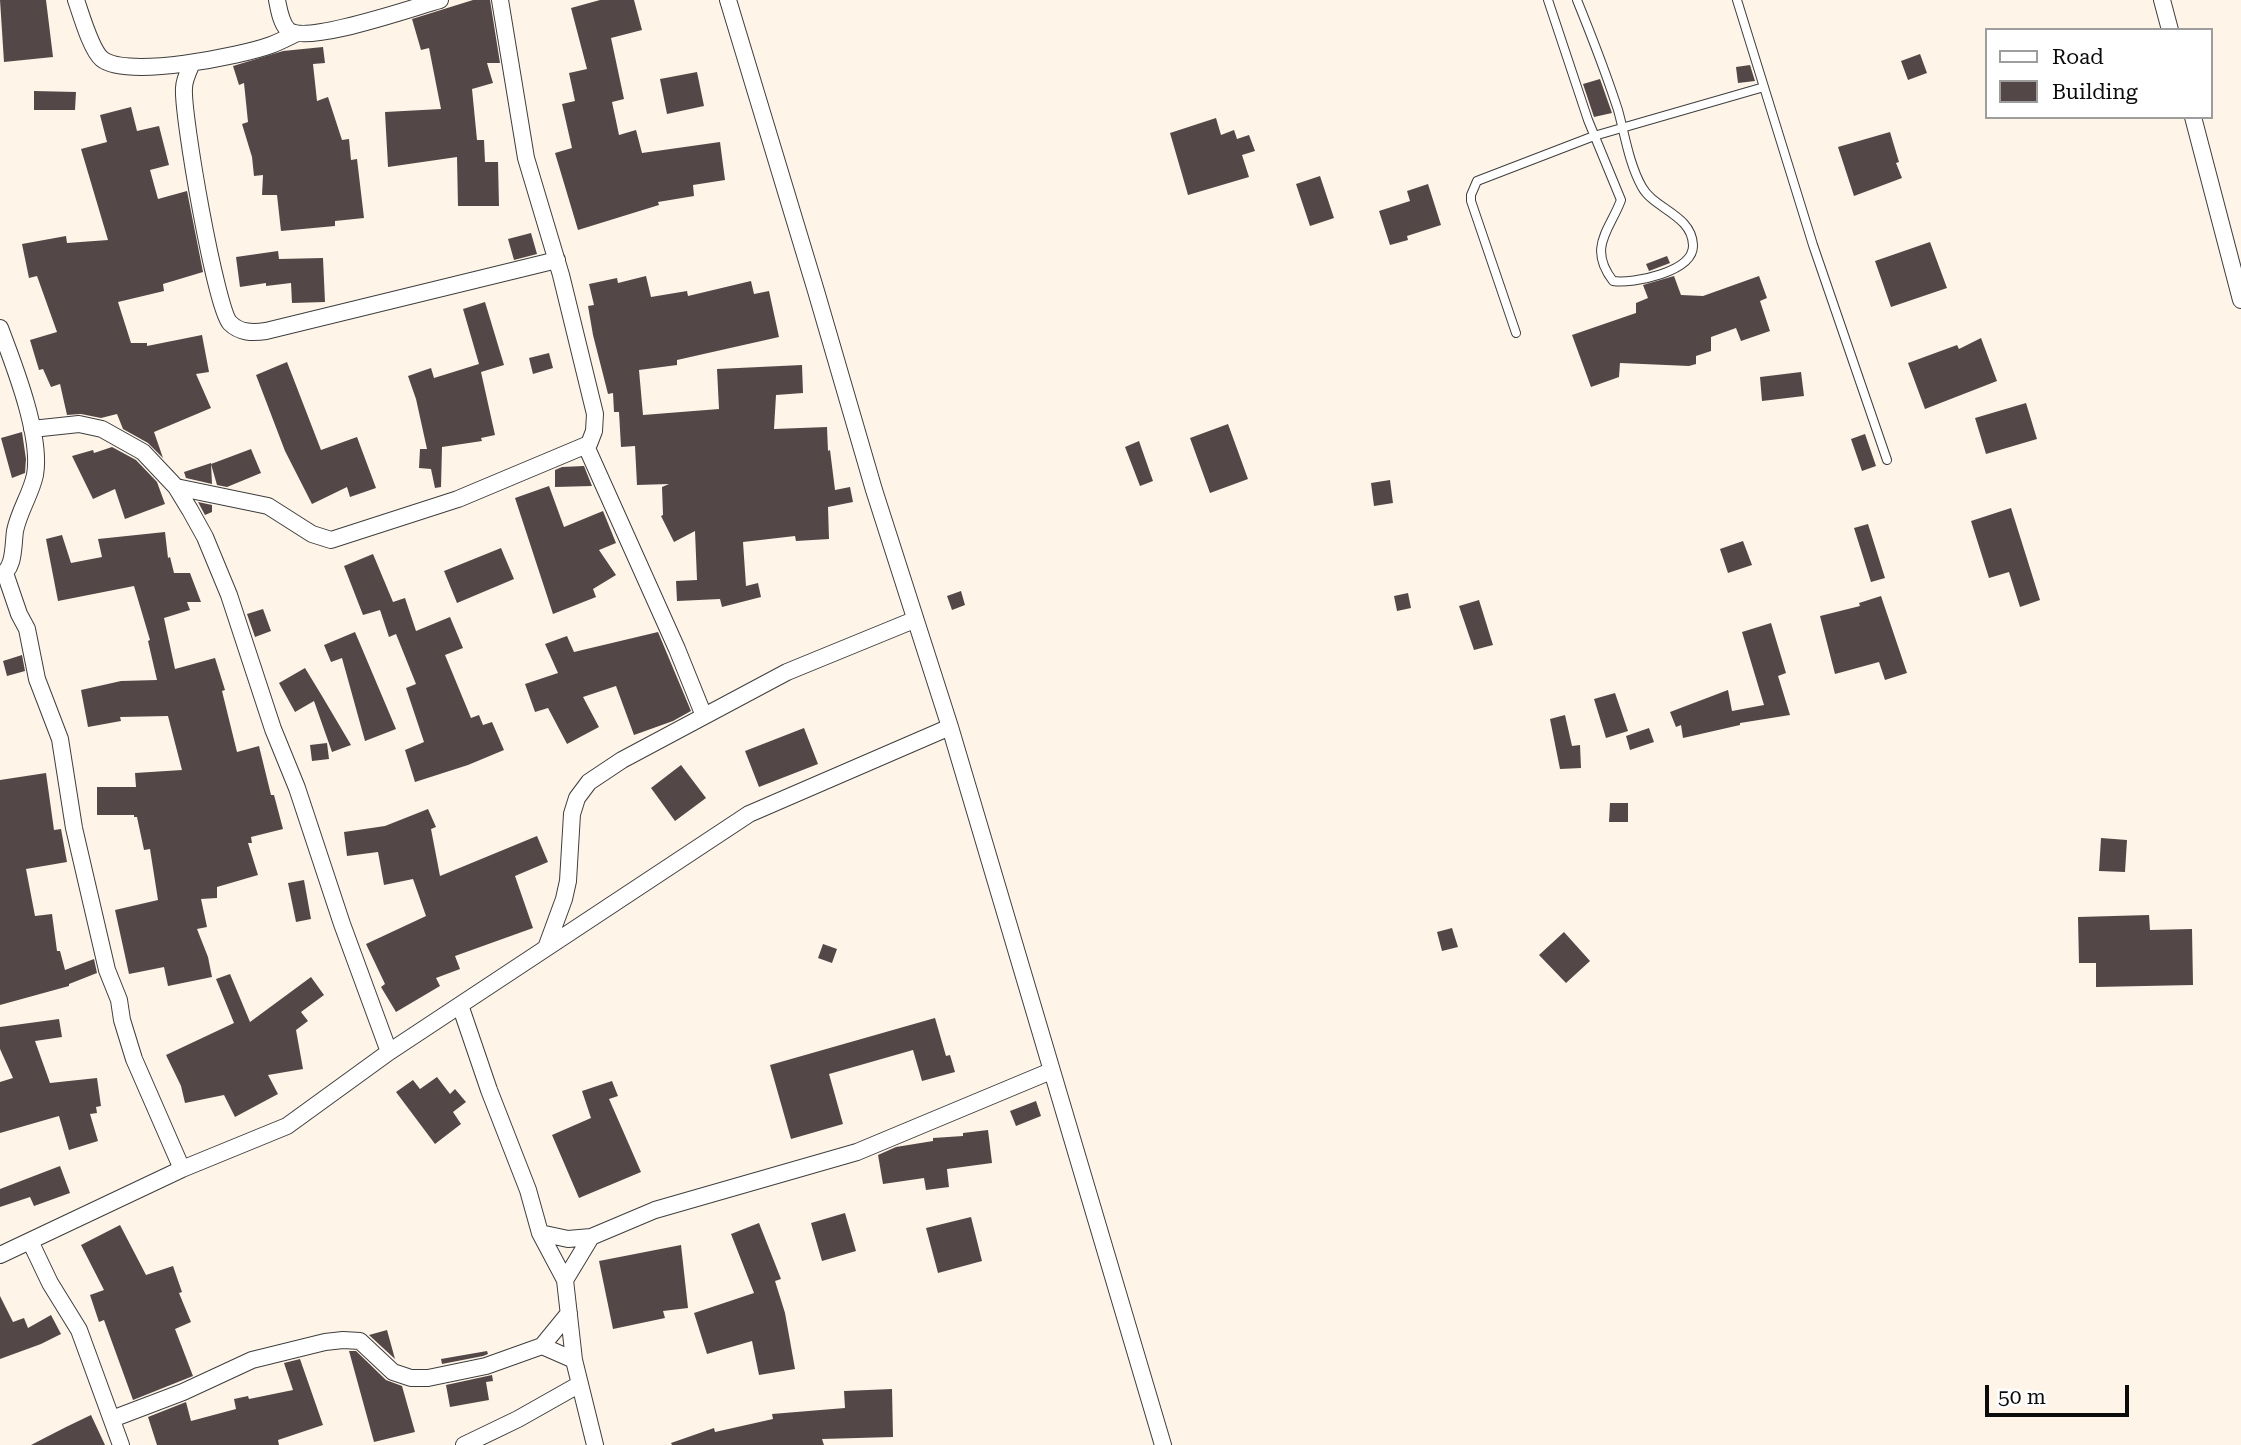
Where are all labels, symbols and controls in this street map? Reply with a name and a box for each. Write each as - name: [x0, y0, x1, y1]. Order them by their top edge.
- legend: [1986, 28, 2213, 119]
- text: Road: [2052, 45, 2104, 69]
- text: Building: [2052, 80, 2138, 104]
- scale bar: [1989, 1372, 2132, 1416]
- text: 50 m: [1998, 1385, 2046, 1409]

